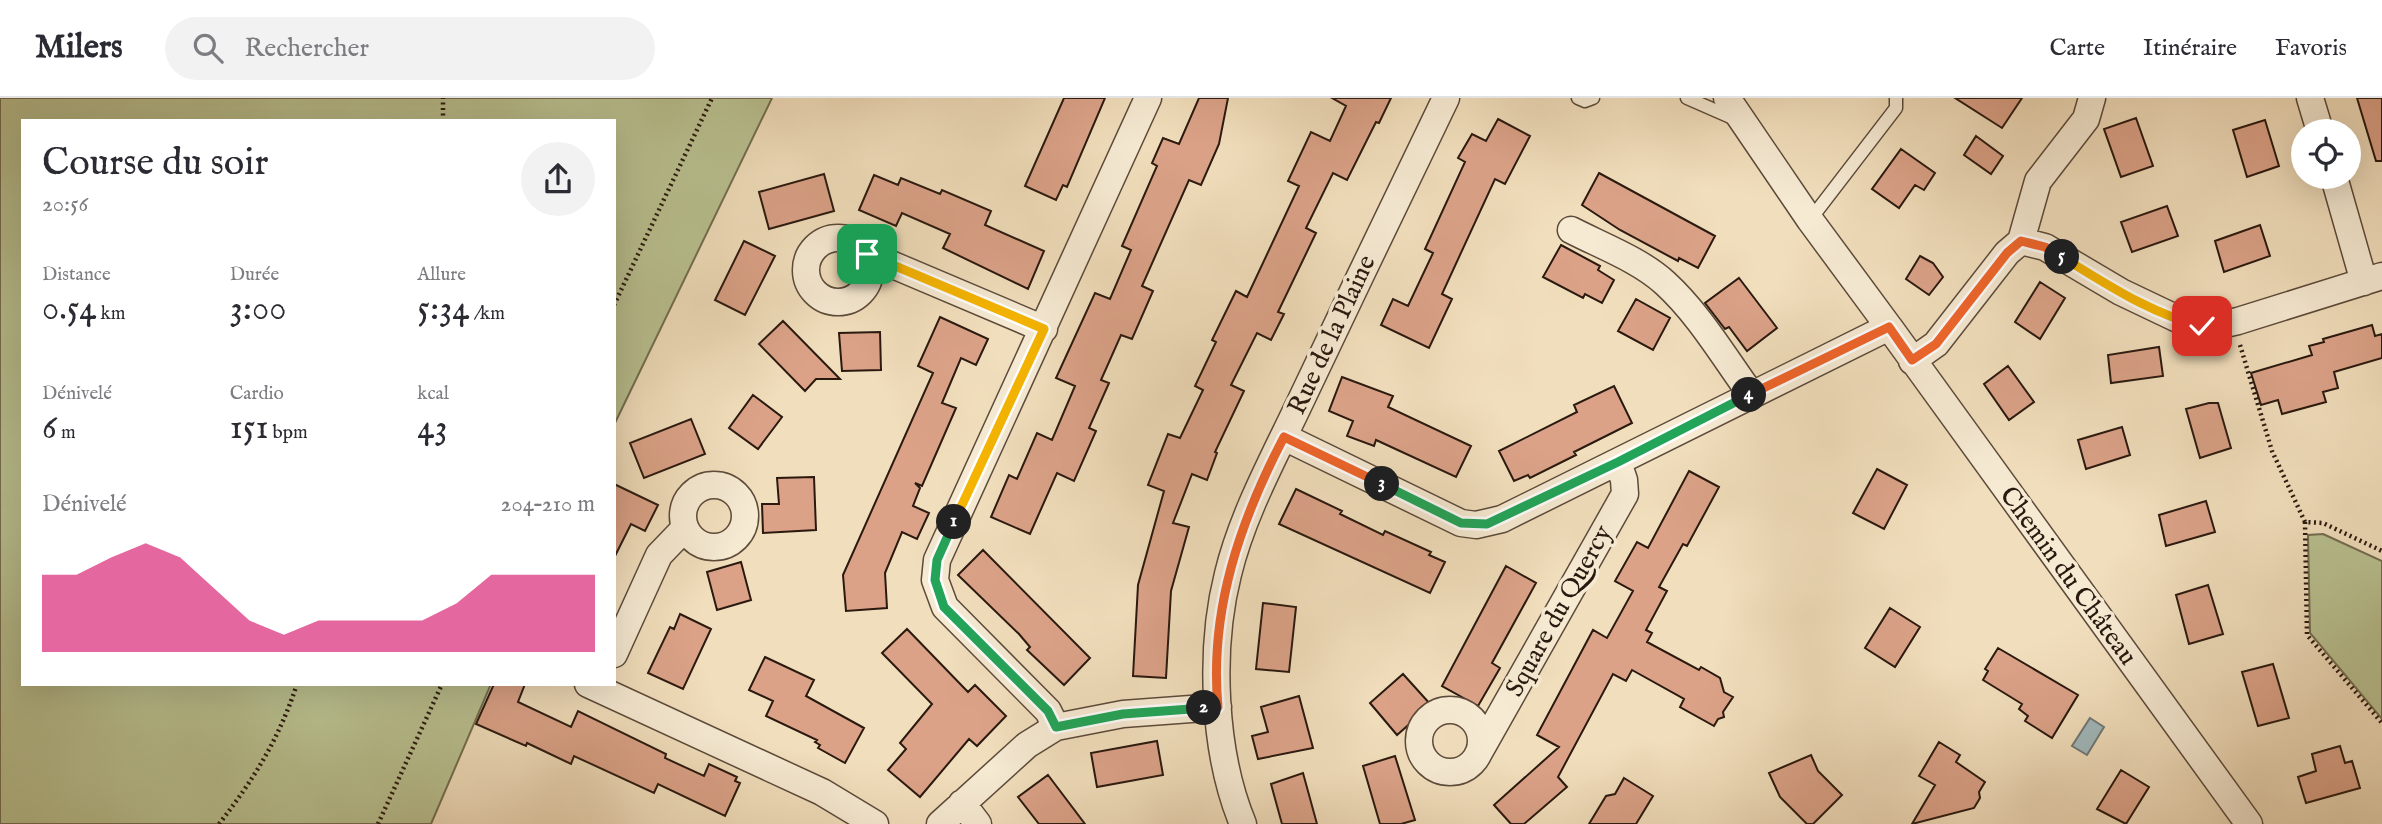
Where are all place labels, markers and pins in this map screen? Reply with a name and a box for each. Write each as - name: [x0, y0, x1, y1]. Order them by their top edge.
- pin: [837, 224, 897, 284]
- pin: 5: [2044, 240, 2080, 274]
- pin: [2172, 296, 2232, 356]
- pin: 4: [1732, 378, 1766, 412]
- pin: 3: [1364, 466, 1400, 502]
- pin: 1: [936, 504, 972, 540]
- pin: 2: [1186, 690, 1222, 726]

